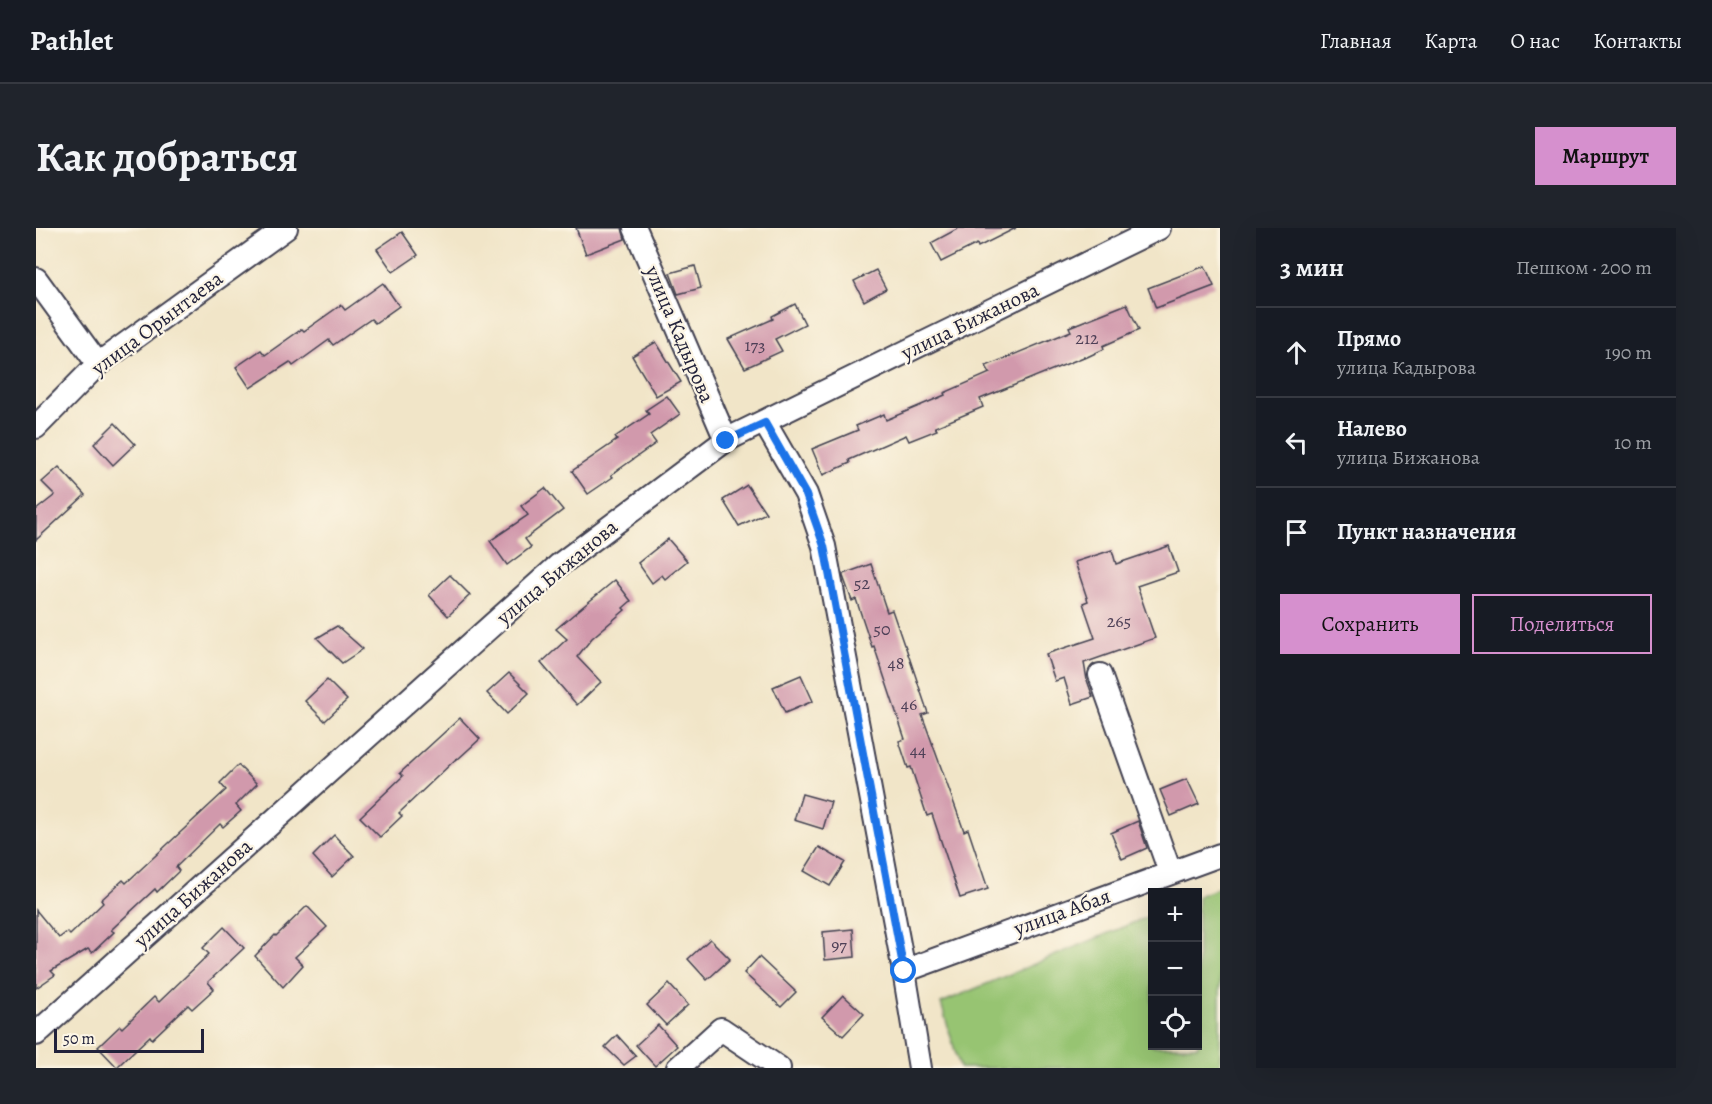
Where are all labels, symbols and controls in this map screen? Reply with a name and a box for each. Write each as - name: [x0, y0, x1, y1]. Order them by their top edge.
- text: Pathlet: [30, 22, 113, 60]
- text: Главная: [1320, 27, 1392, 55]
- text: Карта: [1425, 27, 1477, 55]
- text: О нас: [1510, 27, 1560, 55]
- text: Контакты: [1593, 27, 1682, 55]
- button: Маршрут: [1535, 127, 1676, 185]
- text: Как добраться: [36, 128, 298, 185]
- text: 3 мин: [1280, 250, 1344, 285]
- text: Пешком · 200 m: [1516, 254, 1652, 281]
- street label: улица Кадырова: [638, 260, 722, 407]
- street label: улица Орынтаева: [85, 264, 229, 382]
- street label: улица Бижанова: [895, 275, 1044, 367]
- text: Прямо: [1337, 324, 1401, 354]
- house number: 212: [1075, 326, 1099, 350]
- house number: 173: [744, 333, 766, 357]
- icon: ahead: [1280, 336, 1313, 369]
- text: 190 m: [1605, 339, 1652, 366]
- text: улица Кадырова: [1337, 354, 1476, 381]
- text: Налево: [1337, 414, 1407, 444]
- icon: left: [1280, 426, 1313, 459]
- route end: [712, 427, 738, 453]
- text: 10 m: [1614, 429, 1652, 456]
- text: улица Бижанова: [1337, 444, 1480, 471]
- street label: улица Бижанова: [490, 513, 624, 632]
- icon: arrive: [1280, 516, 1313, 549]
- text: Пункт назначения: [1337, 517, 1516, 547]
- house number: 52: [854, 571, 871, 595]
- button: Сохранить: [1280, 594, 1460, 654]
- button: Поделиться: [1472, 594, 1652, 654]
- house number: 265: [1107, 609, 1131, 633]
- house number: 50: [873, 617, 891, 641]
- house number: 48: [888, 651, 904, 675]
- house number: 46: [901, 692, 917, 716]
- house number: 44: [910, 738, 926, 762]
- street label: улица Бижанова: [127, 832, 258, 954]
- street label: улица Абая: [1009, 882, 1114, 943]
- map controls: [1148, 888, 1202, 1050]
- button: +: [1148, 888, 1202, 942]
- house number: 97: [831, 933, 847, 957]
- button: −: [1148, 942, 1202, 996]
- route start: [890, 957, 916, 983]
- button: locate: [1148, 996, 1202, 1050]
- scale bar: [54, 1026, 204, 1054]
- text: 50 m: [63, 1028, 95, 1050]

